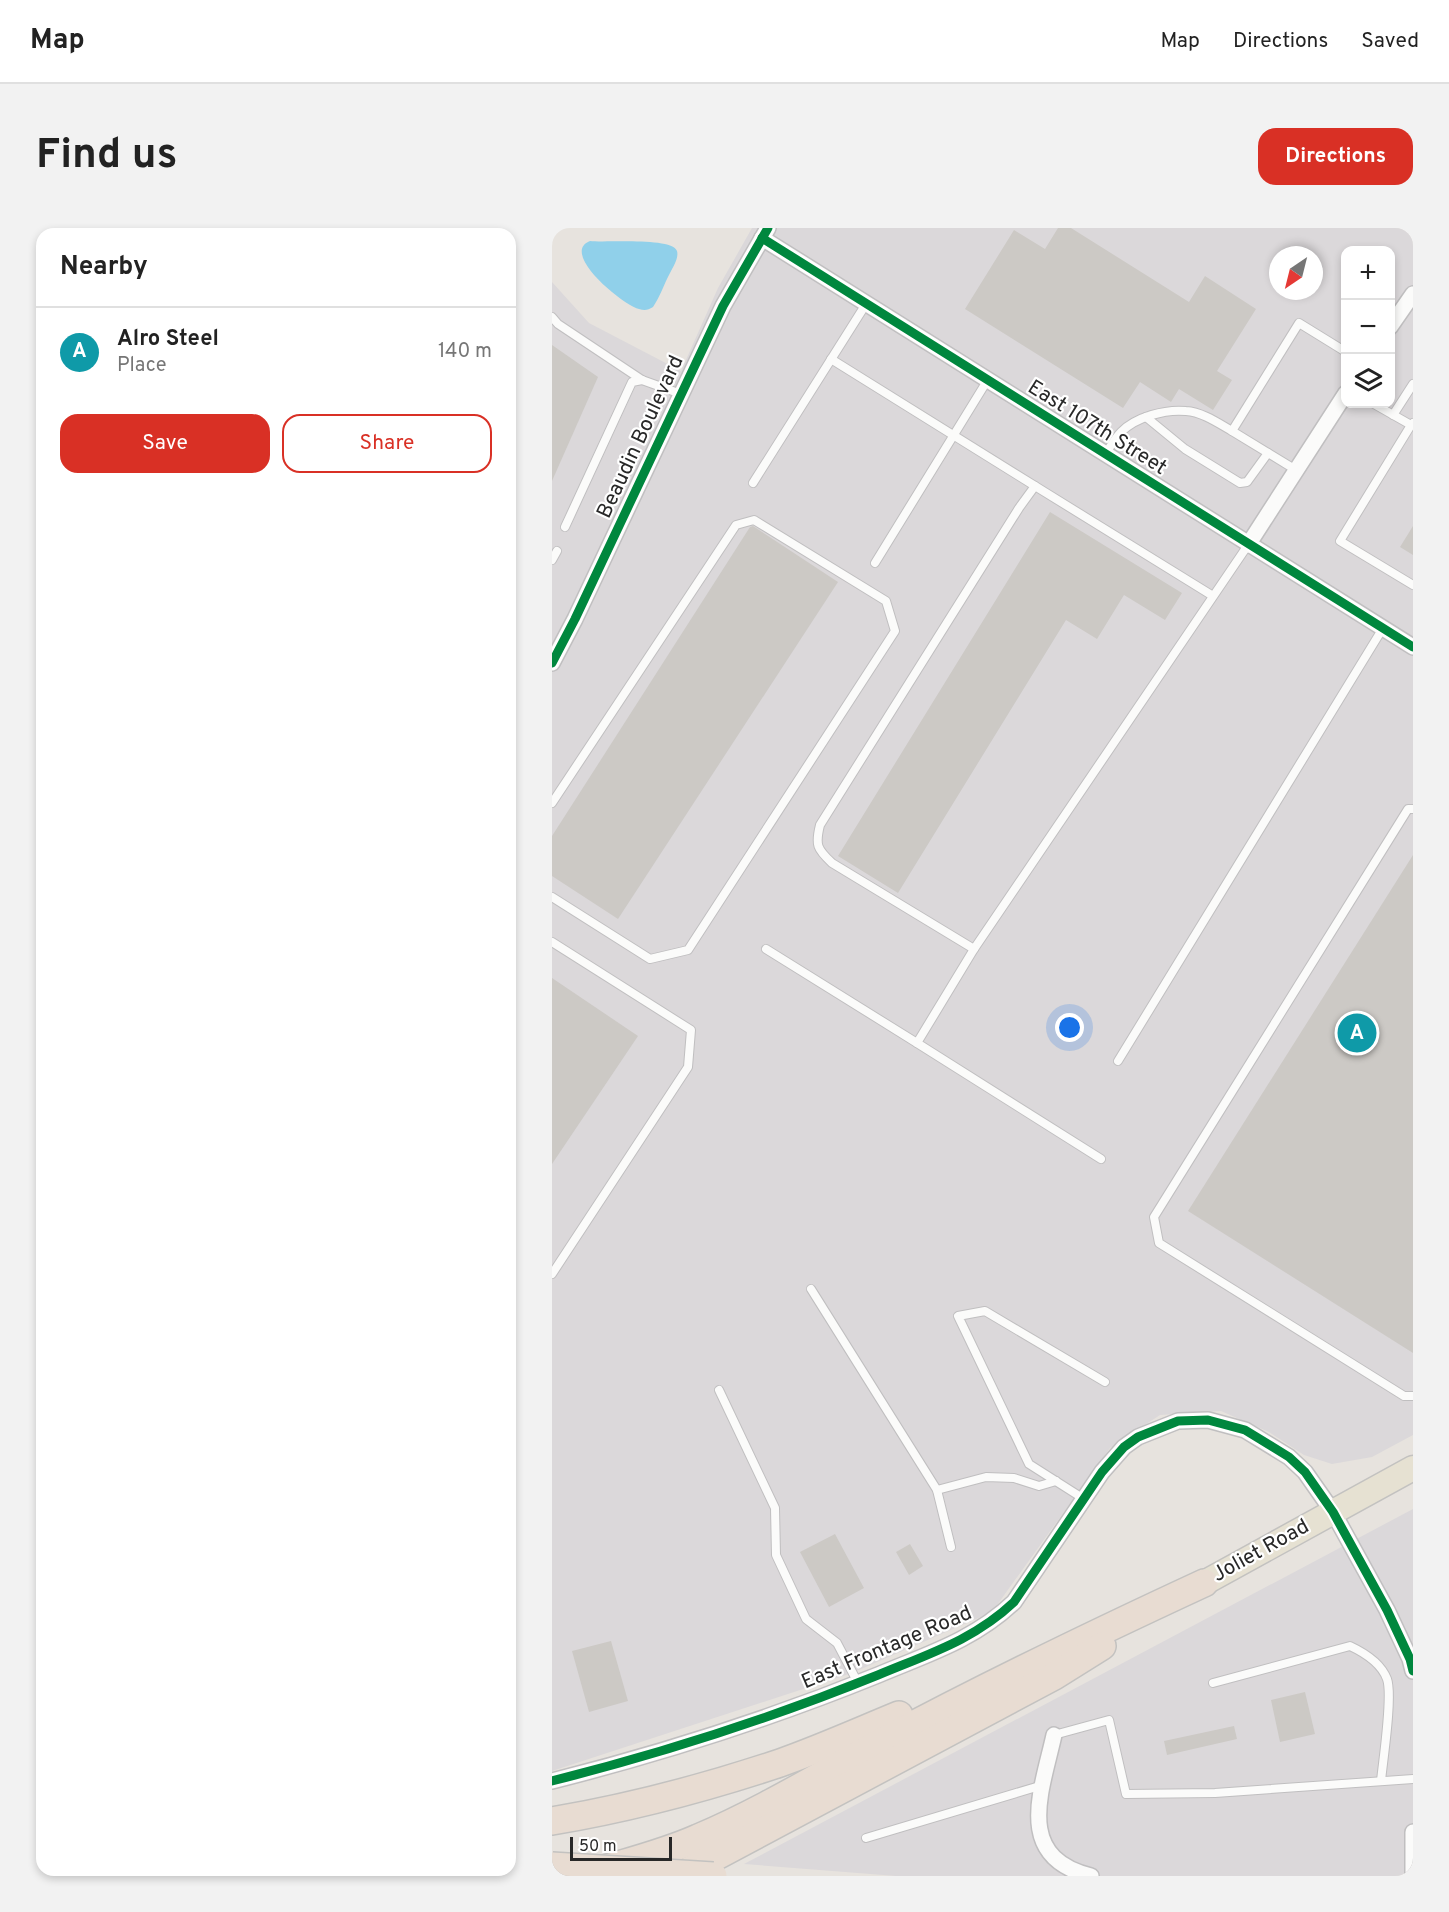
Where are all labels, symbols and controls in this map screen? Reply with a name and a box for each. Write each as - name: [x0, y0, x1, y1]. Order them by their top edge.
- text: Map: [30, 23, 85, 59]
- text: Map: [1160, 28, 1200, 55]
- text: Directions: [1233, 28, 1328, 55]
- text: Saved: [1361, 28, 1419, 55]
- button: Directions: [1258, 128, 1413, 185]
- text: Find us: [36, 130, 177, 183]
- north arrow: [1269, 246, 1323, 300]
- map controls: [1341, 246, 1395, 408]
- button: +: [1341, 246, 1395, 300]
- text: Nearby: [60, 251, 148, 284]
- button: −: [1341, 300, 1395, 354]
- text: Alro Steel: [117, 326, 219, 353]
- text: A: [72, 339, 87, 365]
- text: 140 m: [438, 339, 492, 365]
- street label: Beaudin Boulevard: [591, 351, 691, 523]
- text: Place: [117, 353, 167, 379]
- button: layers: [1341, 354, 1395, 408]
- street label: East 107th Street: [1022, 374, 1172, 482]
- button: Save: [60, 414, 270, 473]
- button: Share: [282, 414, 492, 473]
- pin: A: [1338, 1010, 1376, 1056]
- your location: [1055, 1013, 1084, 1042]
- street label: Joliet Road: [1208, 1513, 1314, 1589]
- street label: East Frontage Road: [798, 1600, 976, 1696]
- scale bar: [570, 1834, 672, 1862]
- text: 50 m: [579, 1837, 617, 1857]

